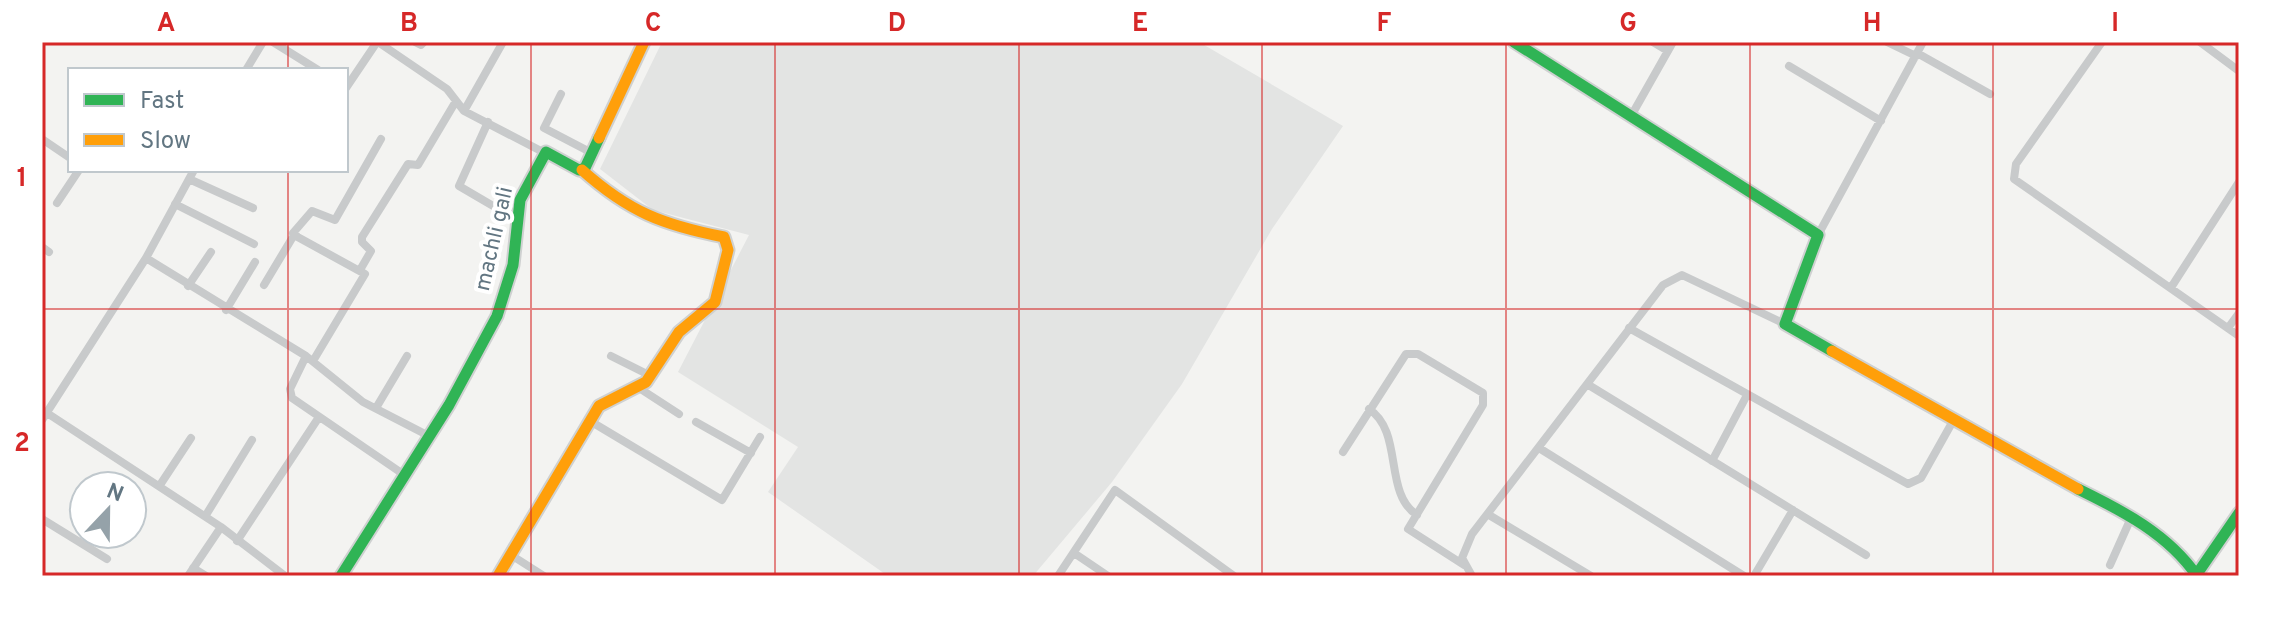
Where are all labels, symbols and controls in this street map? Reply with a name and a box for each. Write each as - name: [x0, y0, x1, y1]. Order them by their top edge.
- text: A: [157, 8, 175, 41]
- text: B: [400, 8, 418, 41]
- text: C: [645, 8, 661, 41]
- text: D: [888, 8, 906, 41]
- text: E: [1132, 8, 1148, 41]
- text: F: [1377, 8, 1392, 41]
- text: G: [1619, 8, 1637, 41]
- text: H: [1863, 8, 1881, 41]
- text: I: [2111, 8, 2119, 41]
- legend: [68, 68, 348, 172]
- text: Fast: [140, 87, 184, 117]
- text: Slow: [140, 127, 191, 157]
- text: 1: [17, 163, 27, 196]
- street label: machli gali: [470, 184, 520, 294]
- text: 2: [14, 428, 30, 461]
- north arrow: [68, 470, 148, 550]
- text: N: [102, 478, 127, 509]

